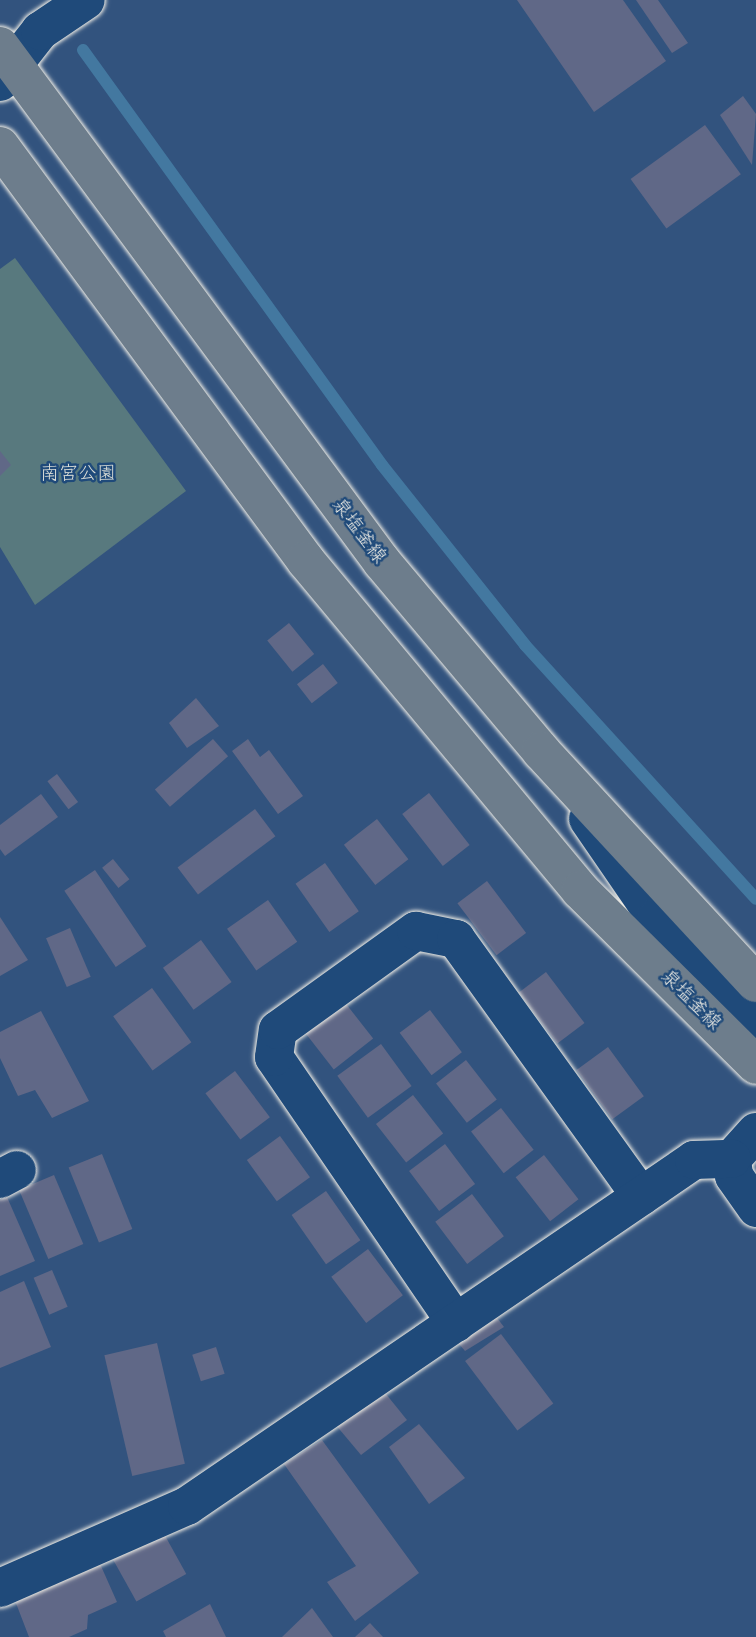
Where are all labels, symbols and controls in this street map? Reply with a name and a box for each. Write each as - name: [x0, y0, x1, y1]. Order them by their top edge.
- park label: 南宮公園: [40, 463, 116, 485]
- street label: 泉塩釜線: [327, 494, 391, 568]
- street label: 泉塩釜線: [656, 965, 726, 1035]

